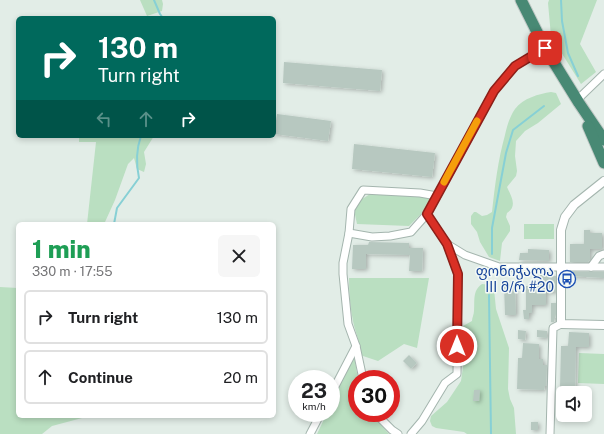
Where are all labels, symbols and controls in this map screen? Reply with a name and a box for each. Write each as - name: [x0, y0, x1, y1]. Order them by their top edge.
- text: 130 m: [98, 31, 178, 64]
- pin: [528, 31, 562, 65]
- icon: right: [32, 32, 84, 84]
- icon: arrive: [534, 37, 556, 59]
- text: Turn right: [98, 65, 180, 86]
- icon: left: [93, 108, 115, 130]
- icon: ahead: [135, 108, 157, 130]
- icon: right: [177, 108, 199, 130]
- text: 1 min: [32, 235, 91, 263]
- button: close: [218, 235, 260, 277]
- place label: ფონიჭალა III მ/რ #20: [476, 263, 554, 295]
- text: 330 m · 17:55: [32, 264, 112, 279]
- bus stop icon: ფონიჭალა III მ/რ #20: [557, 269, 577, 289]
- icon: right: [34, 306, 56, 328]
- text: Turn right: [68, 309, 138, 326]
- text: 130 m: [217, 309, 258, 326]
- position arrow: [436, 325, 478, 367]
- icon: ahead: [34, 366, 56, 388]
- text: Continue: [68, 369, 133, 386]
- text: 20 m: [223, 369, 258, 386]
- speed limit sign: 30: [348, 370, 400, 422]
- text: 23: [301, 379, 327, 403]
- map controls: [556, 386, 592, 422]
- button: sound: [556, 386, 592, 422]
- text: km/h: [302, 400, 326, 412]

